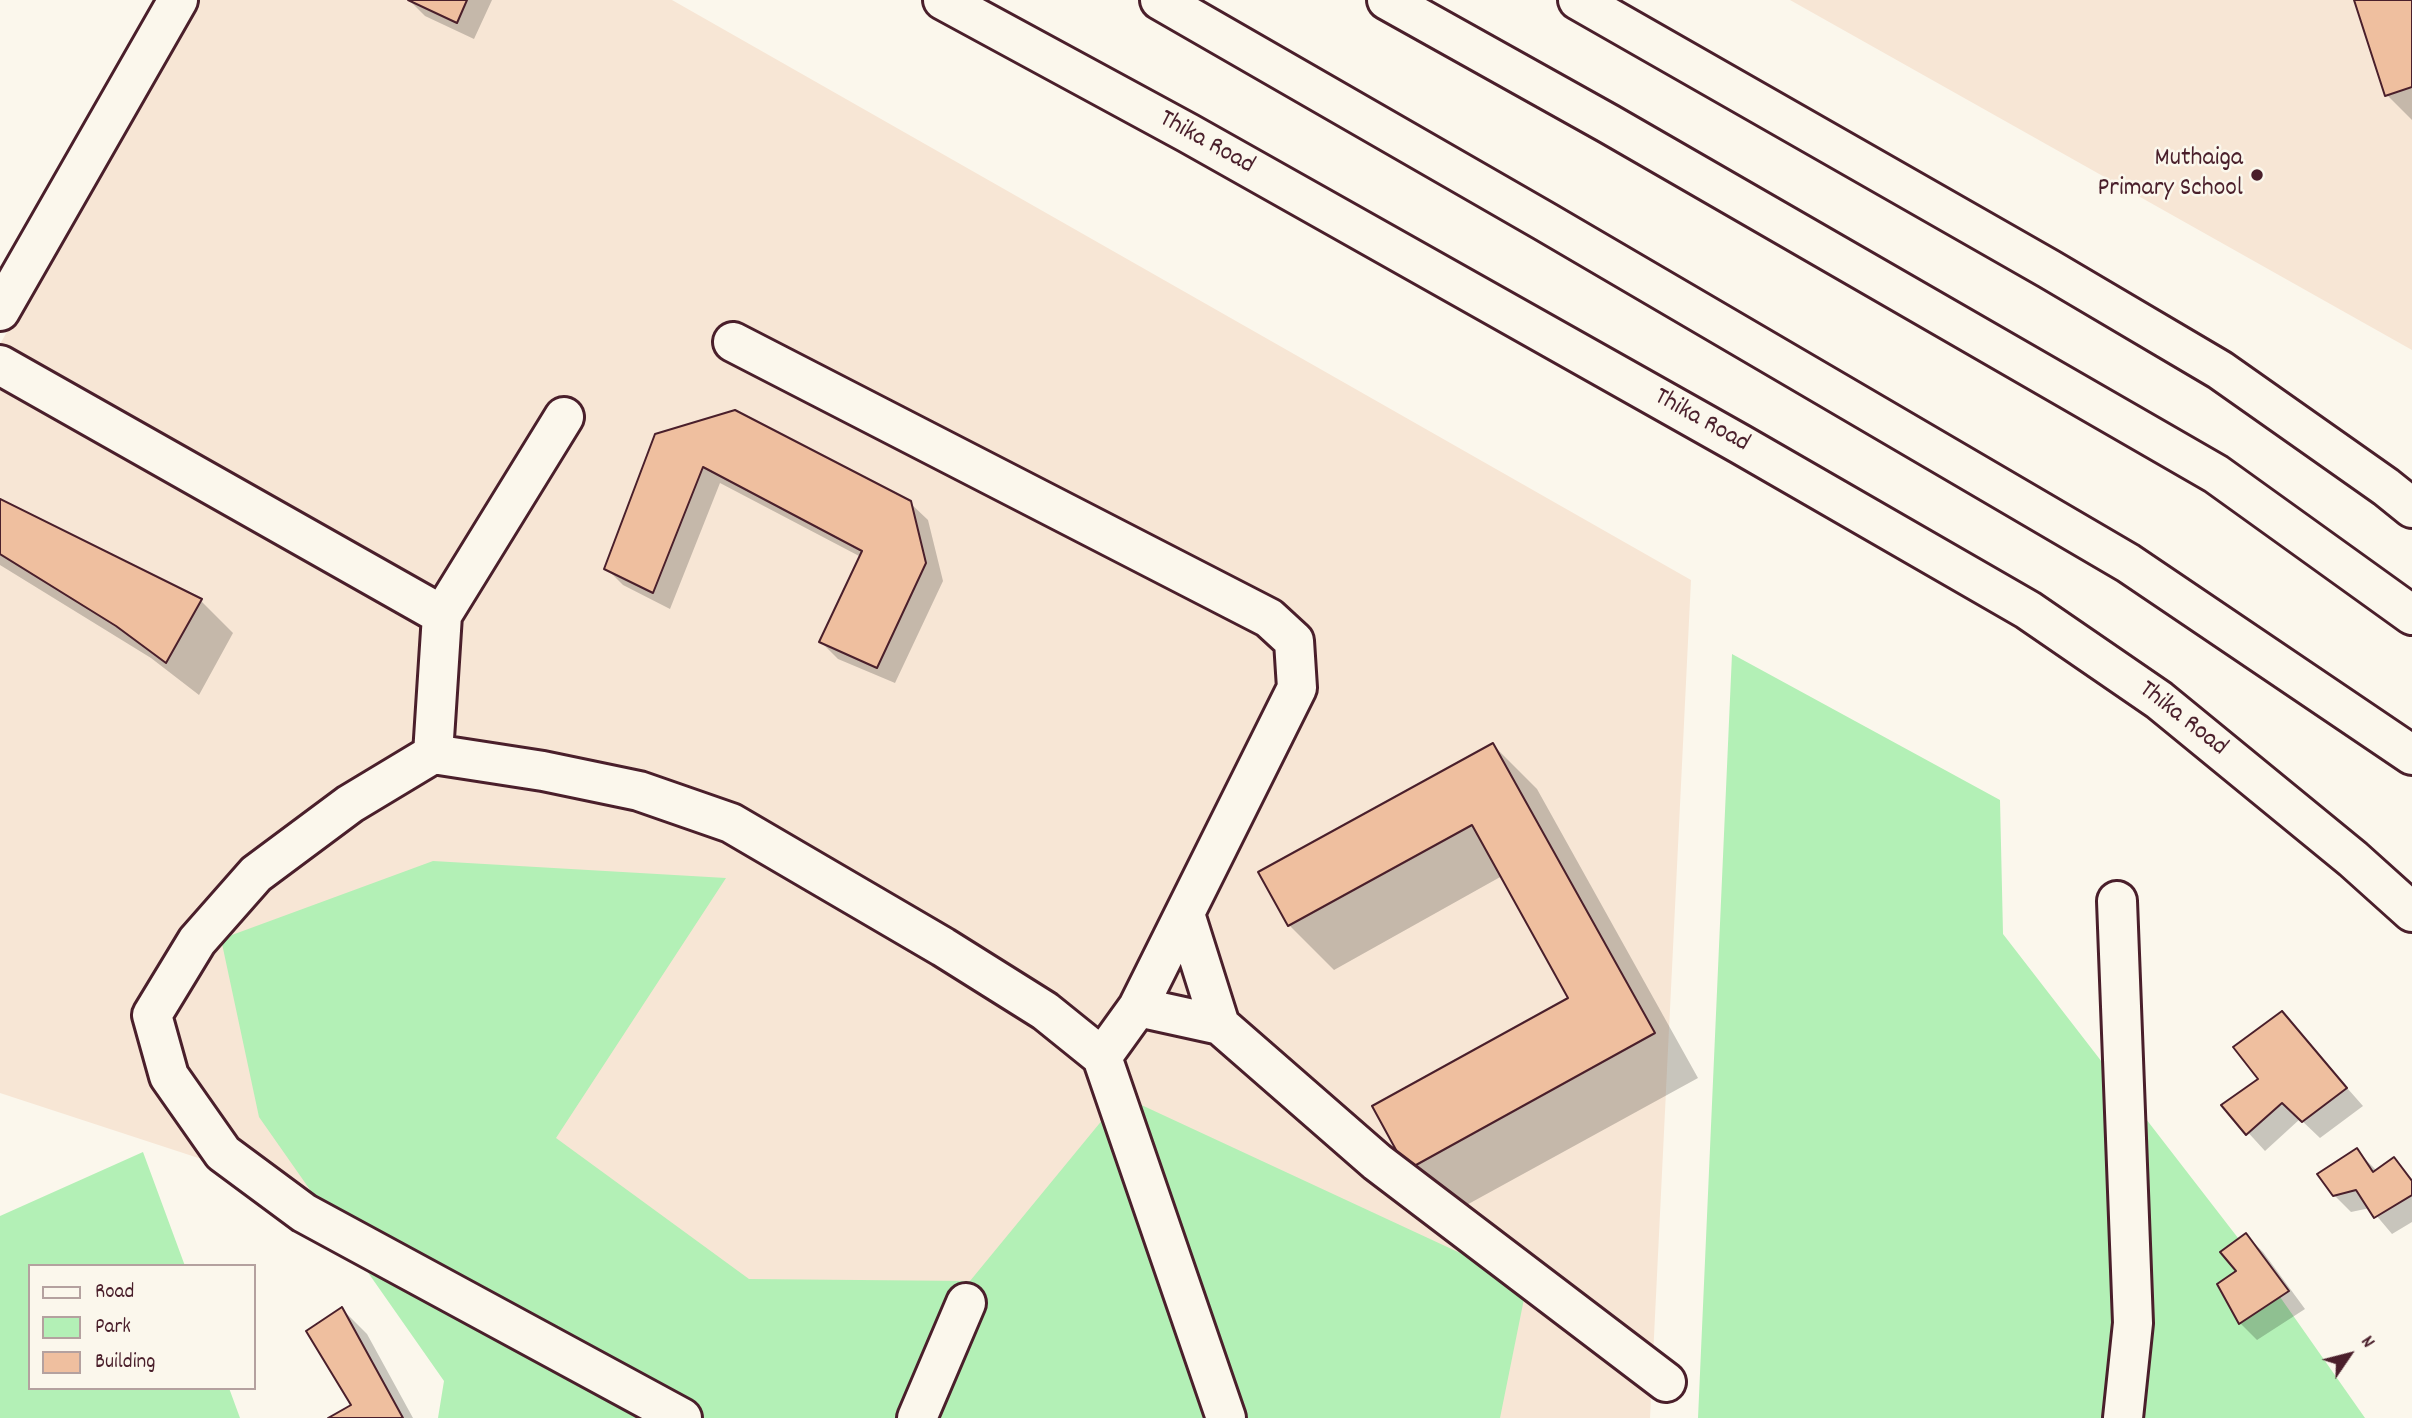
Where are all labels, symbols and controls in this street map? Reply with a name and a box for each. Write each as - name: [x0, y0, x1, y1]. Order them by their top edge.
- street label: Thika Road: [1153, 105, 1259, 183]
- place label: Muthaiga Primary School: [2097, 144, 2243, 206]
- marker: Muthaiga Primary School: [2249, 167, 2265, 183]
- street label: Thika Road: [1648, 383, 1754, 461]
- street label: Thika Road: [2131, 676, 2233, 764]
- legend: [28, 1264, 256, 1390]
- text: Road: [95, 1278, 134, 1308]
- text: Park: [95, 1313, 131, 1343]
- north arrow: [2314, 1320, 2384, 1390]
- text: N: [2353, 1331, 2380, 1354]
- text: Building: [95, 1348, 155, 1378]

